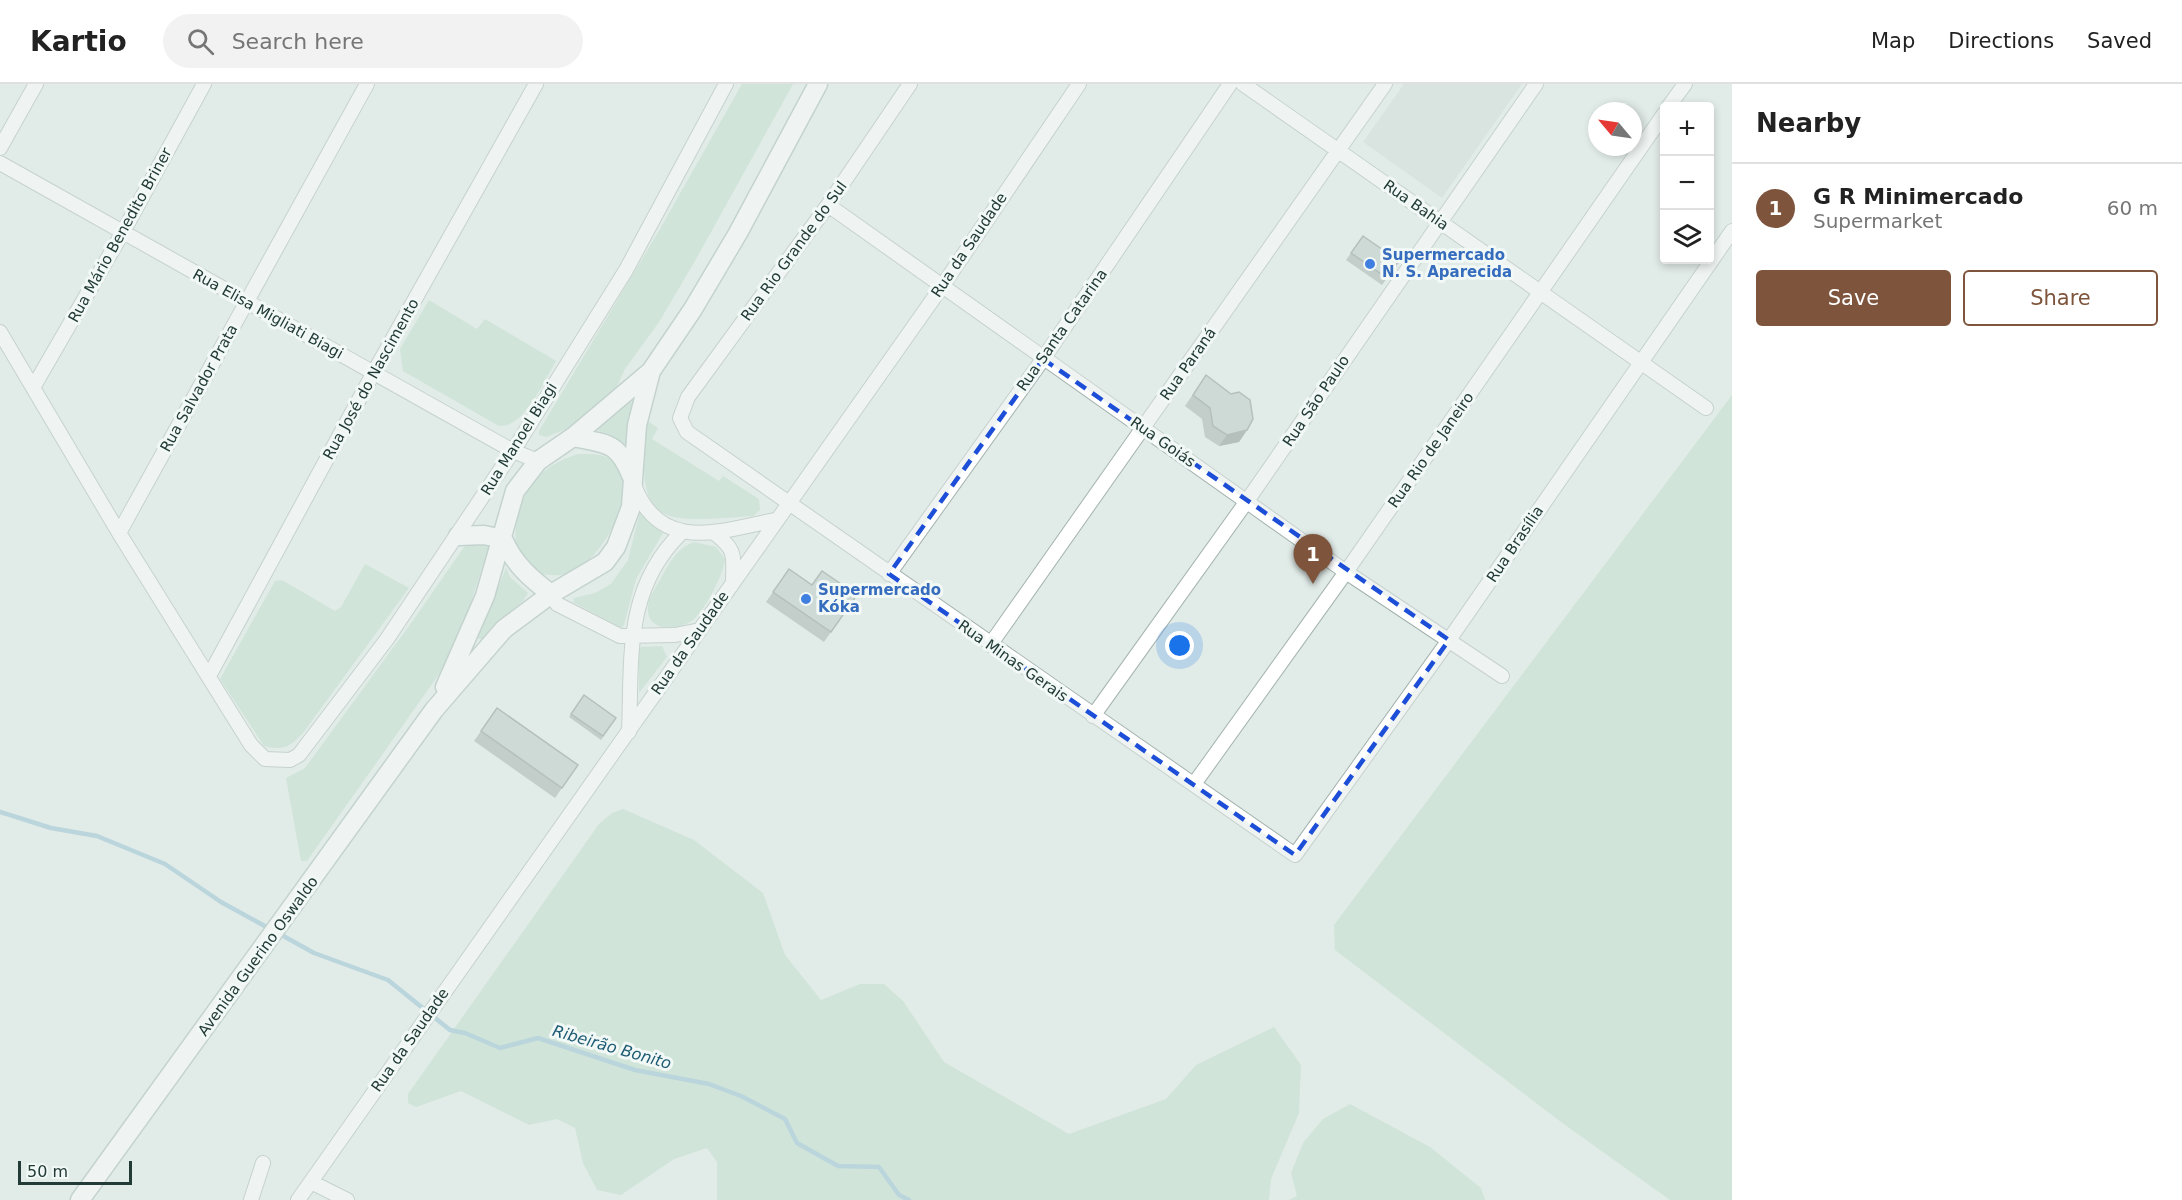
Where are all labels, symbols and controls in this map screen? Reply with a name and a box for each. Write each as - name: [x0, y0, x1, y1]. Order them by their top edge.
- search box: [163, 14, 583, 68]
- text: Kartio: [30, 25, 127, 58]
- icon: search: [184, 25, 217, 58]
- text: Search here: [232, 29, 364, 54]
- text: Map: [1871, 29, 1915, 53]
- text: Directions: [1948, 29, 2054, 53]
- text: Saved: [2087, 29, 2152, 53]
- north arrow: [1588, 102, 1642, 156]
- map controls: [1660, 102, 1714, 264]
- button: +: [1660, 102, 1714, 156]
- text: Nearby: [1756, 108, 1861, 138]
- street label: Rua Mário Benedito Briner: [64, 144, 176, 325]
- button: −: [1660, 156, 1714, 210]
- street label: Rua Bahia: [1380, 176, 1452, 234]
- street label: Rua Rio Grande do Sul: [737, 178, 851, 324]
- text: G R Minimercado: [1813, 184, 2023, 209]
- street label: Rua da Saudade: [927, 189, 1011, 301]
- text: 1: [1769, 196, 1782, 220]
- text: 60 m: [2107, 196, 2158, 220]
- text: Supermarket: [1813, 209, 1942, 233]
- button: layers: [1660, 210, 1714, 264]
- place label: Supermercado N. S. Aparecida: [1382, 246, 1512, 281]
- marker: Supermercado N. S. Aparecida: [1363, 257, 1377, 271]
- street label: Rua Elisa Migliati Biagi: [190, 265, 346, 363]
- street label: Rua Santa Catarina: [1013, 265, 1111, 395]
- button: Save: [1756, 270, 1951, 326]
- button: Share: [1963, 270, 2158, 326]
- street label: Rua José do Nascimento: [319, 295, 423, 463]
- street label: Rua Salvador Prata: [156, 321, 242, 455]
- street label: Rua Paraná: [1156, 324, 1220, 404]
- street label: Rua São Paulo: [1279, 352, 1353, 450]
- street label: Rua Manoel Biagi: [477, 379, 561, 499]
- street label: Rua Rio de Janeiro: [1384, 389, 1478, 511]
- street label: Rua Goiás: [1127, 413, 1199, 471]
- street label: Rua Brasília: [1483, 502, 1547, 586]
- pin: 1: [1294, 534, 1332, 584]
- place label: Supermercado Kóka: [818, 581, 941, 616]
- street label: Rua da Saudade: [648, 588, 732, 698]
- marker: Supermercado Kóka: [799, 592, 813, 606]
- street label: Rua Minas Gerais: [955, 616, 1071, 706]
- your location: [1165, 631, 1194, 660]
- street label: Avenida Guerino Oswaldo: [194, 873, 322, 1039]
- street label: Rua da Saudade: [368, 985, 452, 1095]
- water label: Ribeirão Bonito: [550, 1021, 674, 1073]
- scale bar: [18, 1158, 132, 1186]
- text: 50 m: [27, 1162, 68, 1181]

